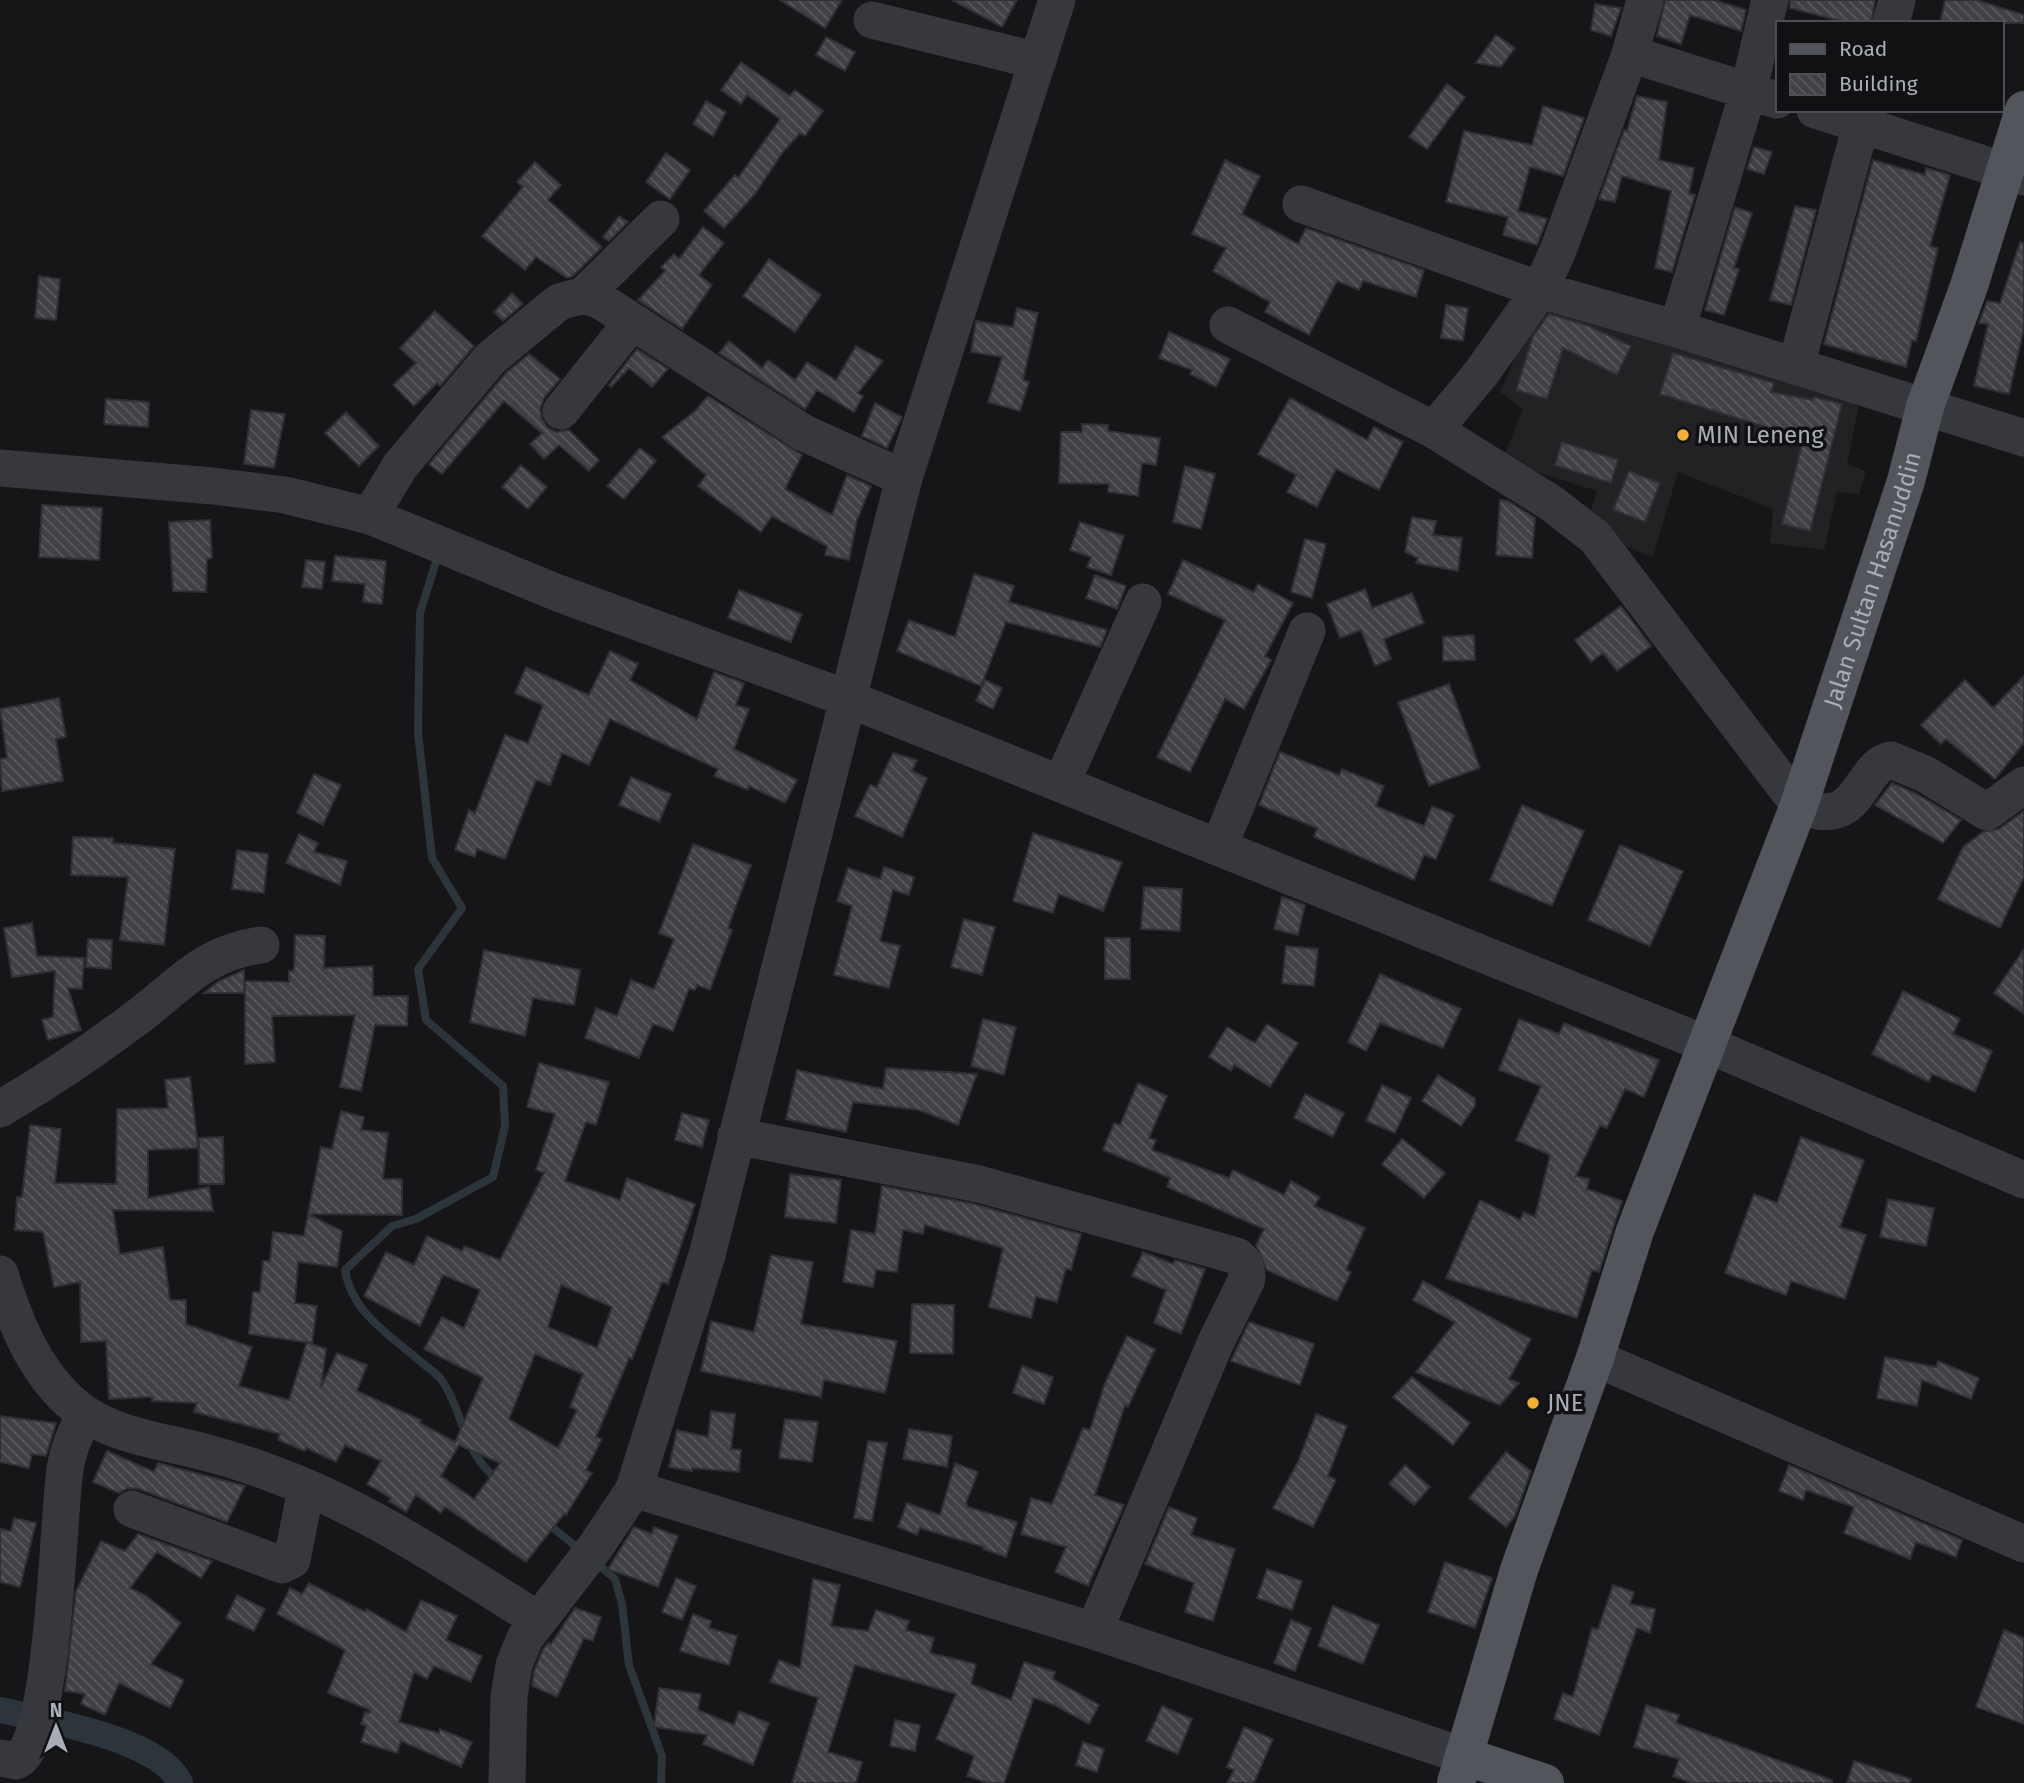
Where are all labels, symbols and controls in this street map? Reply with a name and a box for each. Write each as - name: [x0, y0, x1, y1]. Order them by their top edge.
- legend: [1776, 21, 2003, 112]
- text: Road: [1839, 36, 1887, 62]
- text: Building: [1839, 71, 1918, 97]
- place label: MIN Leneng: [1697, 421, 1824, 449]
- marker: MIN Leneng: [1675, 427, 1691, 443]
- street label: Jalan Sultan Hasanuddin: [1818, 449, 1927, 711]
- place label: JNE: [1547, 1389, 1584, 1417]
- marker: JNE: [1525, 1395, 1541, 1411]
- north arrow: [21, 1692, 91, 1762]
- text: N: [50, 1699, 62, 1722]

